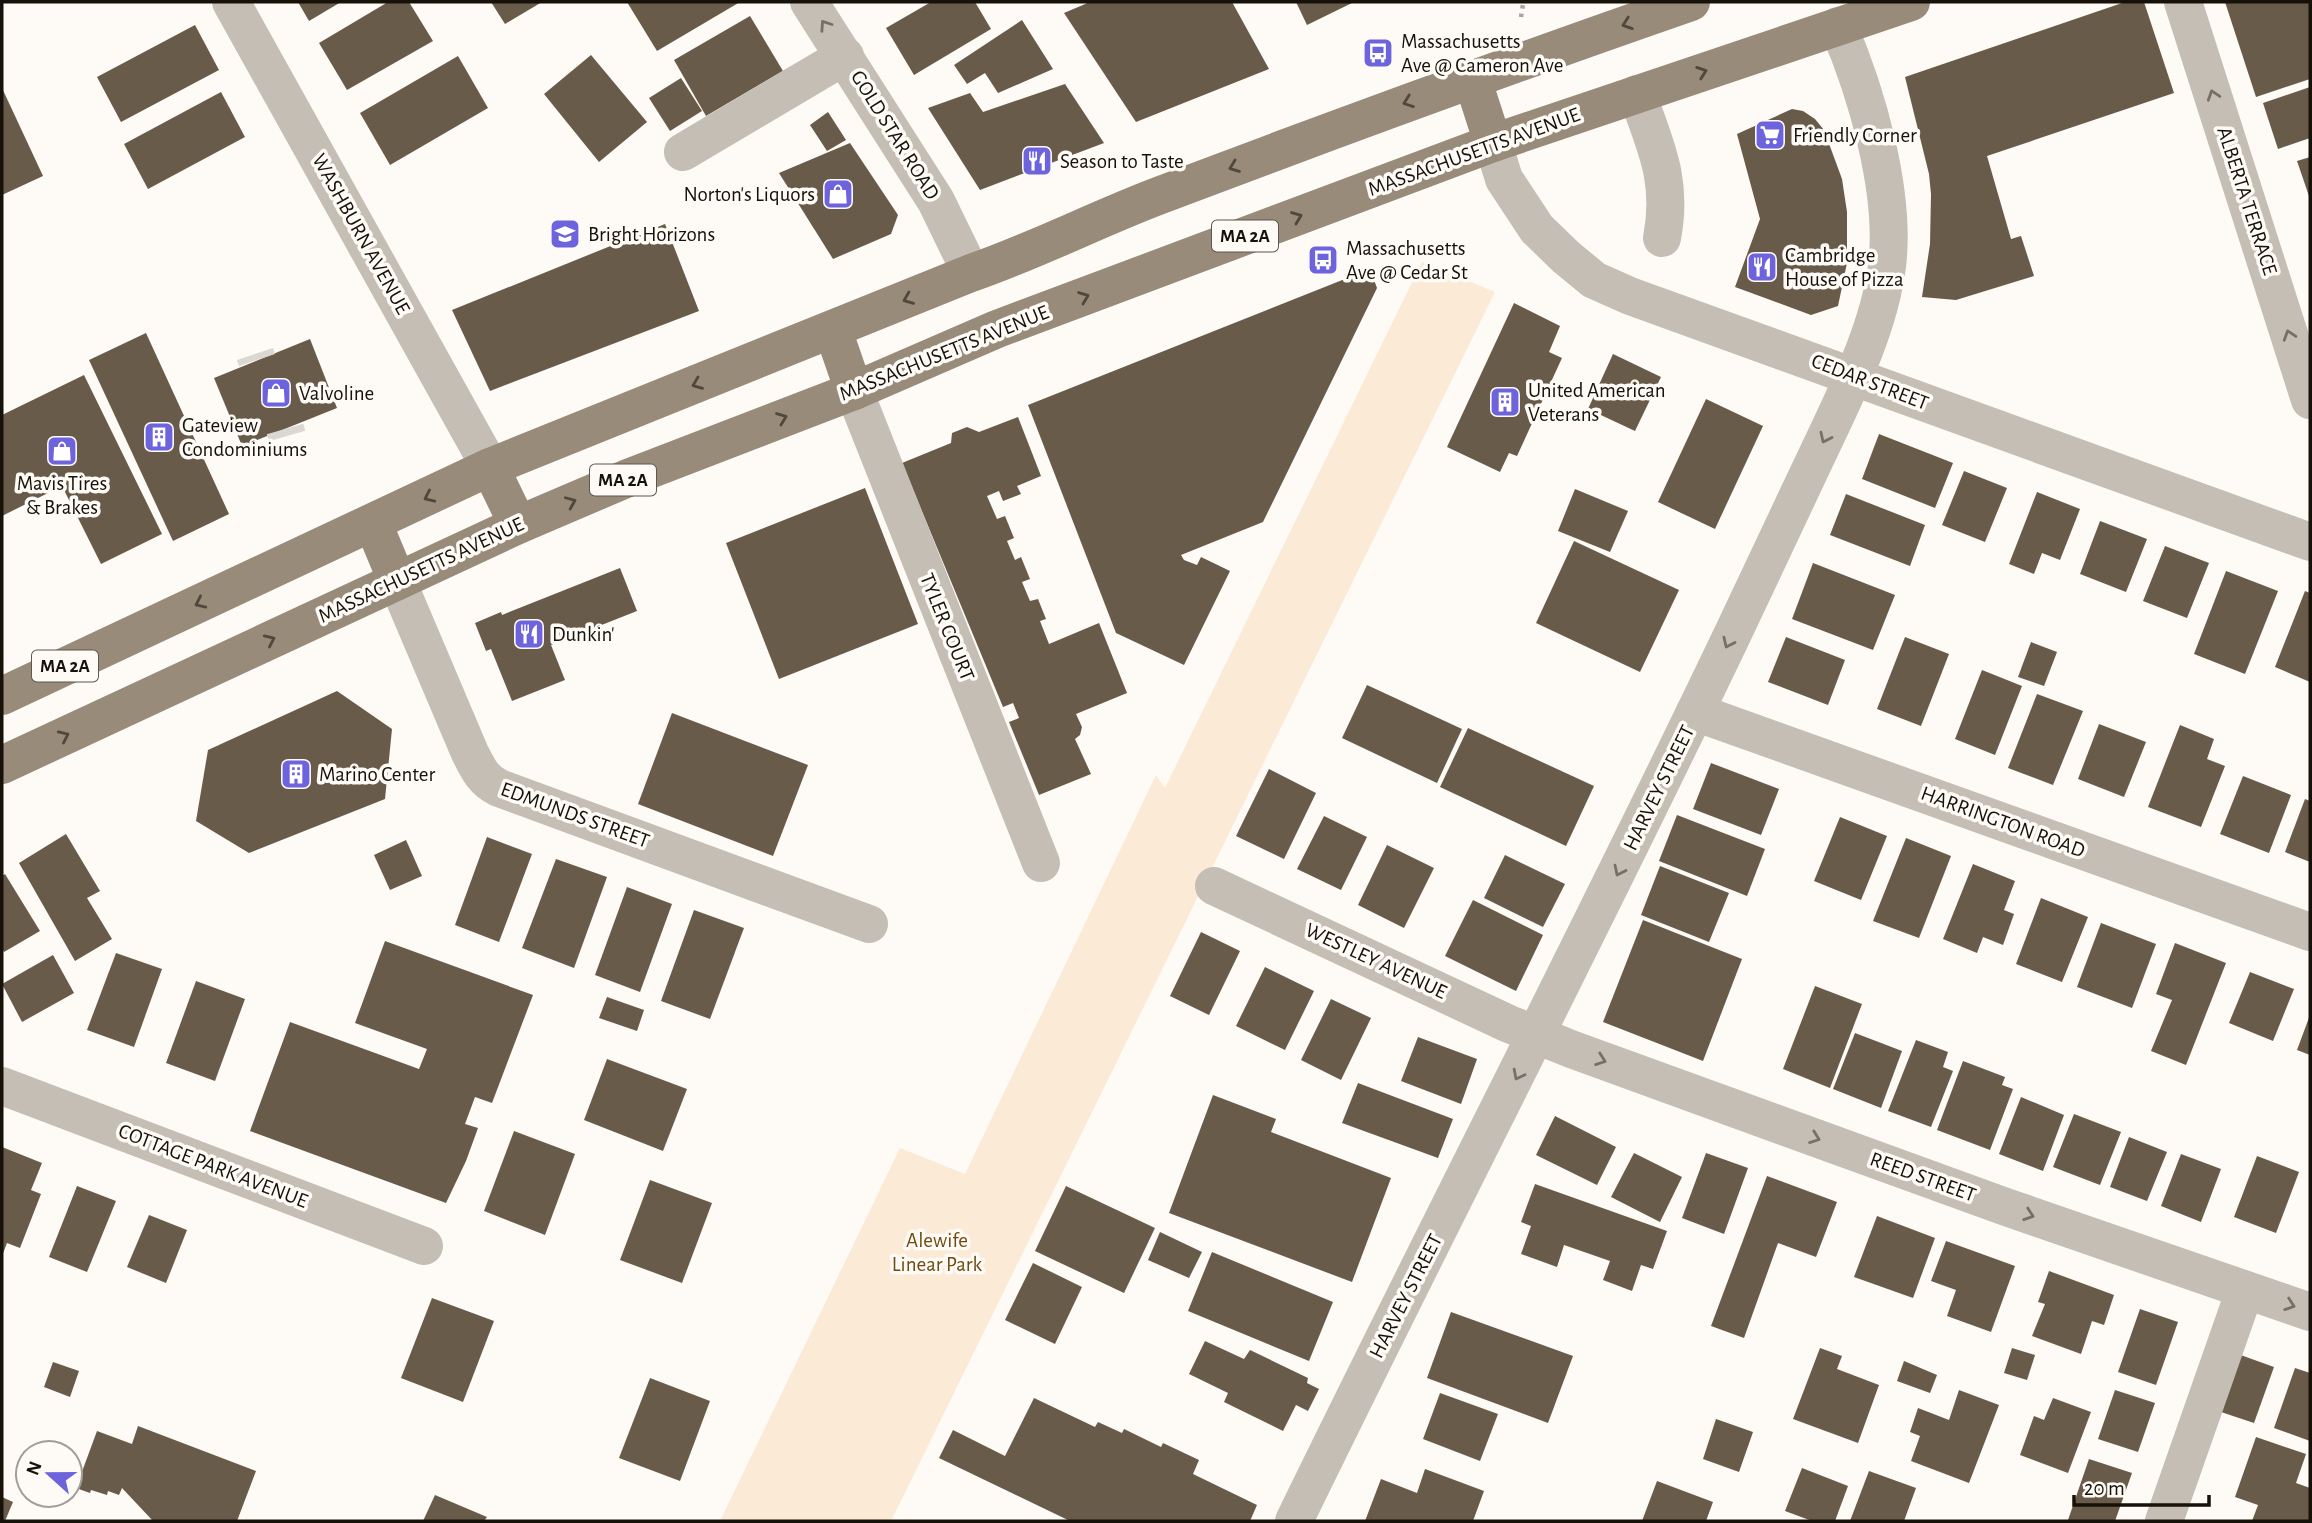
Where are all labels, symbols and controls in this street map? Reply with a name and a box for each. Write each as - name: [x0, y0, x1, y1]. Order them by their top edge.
- one-way arrow: [1621, 16, 1634, 30]
- one-way arrow: [820, 20, 833, 33]
- place label: Massachusetts Ave @ Cameron Ave: [1401, 31, 1563, 76]
- bus stop icon: Massachusetts Ave @ Cameron Ave: [1361, 36, 1395, 70]
- one-way arrow: [1695, 66, 1707, 80]
- street label: GOLD STAR ROAD: [847, 67, 943, 203]
- one-way arrow: [2206, 89, 2221, 101]
- one-way arrow: [1402, 93, 1414, 107]
- street label: MASSACHUSETTS AVENUE: [1365, 104, 1583, 200]
- supermarket icon: Friendly Corner: [1753, 118, 1787, 152]
- street label: ALBERTA TERRACE: [2213, 124, 2281, 278]
- place label: Friendly Corner: [1793, 125, 1917, 146]
- restaurant icon: Season to Taste: [1020, 144, 1054, 178]
- street label: WASHBURN AVENUE: [308, 150, 414, 318]
- place label: Season to Taste: [1060, 151, 1184, 172]
- one-way arrow: [1229, 159, 1241, 173]
- shop icon: Norton's Liquors: [821, 177, 855, 211]
- place label: Norton's Liquors: [684, 184, 815, 205]
- one-way arrow: [1291, 211, 1303, 225]
- school or university icon: Bright Horizons: [548, 217, 582, 251]
- road number: MA 2A: [1212, 220, 1278, 252]
- place label: Bright Horizons: [588, 224, 715, 245]
- place label: Massachusetts Ave @ Cedar St: [1346, 238, 1468, 283]
- bus stop icon: Massachusetts Ave @ Cedar St: [1306, 243, 1340, 277]
- place label: Cambridge House of Pizza: [1785, 245, 1904, 290]
- restaurant icon: Cambridge House of Pizza: [1745, 250, 1779, 284]
- one-way arrow: [903, 290, 915, 304]
- one-way arrow: [1078, 291, 1090, 305]
- street label: MASSACHUSETTS AVENUE: [836, 301, 1052, 405]
- one-way arrow: [2283, 329, 2298, 341]
- street label: CEDAR STREET: [1809, 350, 1931, 414]
- shop icon: Valvoline: [259, 376, 293, 410]
- one-way arrow: [692, 376, 704, 390]
- place label: United American Veterans: [1528, 380, 1666, 425]
- place label: Valvoline: [299, 383, 374, 404]
- building icon: United American Veterans: [1488, 385, 1522, 419]
- one-way arrow: [776, 413, 788, 427]
- place label: Gateview Condominiums: [182, 415, 307, 460]
- building icon: Gateview Condominiums: [142, 420, 176, 454]
- one-way arrow: [1820, 431, 1834, 443]
- shop icon: Mavis Tires & Brakes: [45, 434, 79, 468]
- road number: MA 2A: [590, 464, 656, 495]
- place label: Mavis Tires & Brakes: [17, 473, 107, 518]
- one-way arrow: [424, 489, 436, 503]
- one-way arrow: [564, 497, 576, 511]
- street label: MASSACHUSETTS AVENUE: [315, 513, 527, 627]
- street label: TYLER COURT: [916, 570, 978, 684]
- one-way arrow: [195, 595, 208, 609]
- restaurant icon: Dunkin': [512, 617, 546, 651]
- place label: Dunkin': [552, 624, 615, 645]
- one-way arrow: [263, 634, 275, 648]
- one-way arrow: [1722, 636, 1736, 649]
- road number: MA 2A: [32, 650, 98, 681]
- street label: HARVEY STREET: [1620, 722, 1698, 854]
- one-way arrow: [57, 730, 69, 744]
- building icon: Marino Center: [279, 757, 313, 791]
- place label: Marino Center: [319, 764, 435, 785]
- street label: EDMUNDS STREET: [498, 778, 652, 852]
- street label: HARRINGTON ROAD: [1918, 783, 2088, 861]
- one-way arrow: [1613, 864, 1627, 876]
- street label: WESTLEY AVENUE: [1302, 919, 1450, 1003]
- one-way arrow: [1595, 1052, 1607, 1066]
- one-way arrow: [1512, 1067, 1526, 1080]
- street label: COTTAGE PARK AVENUE: [116, 1120, 310, 1212]
- one-way arrow: [1808, 1130, 1820, 1144]
- street label: REED STREET: [1867, 1148, 1979, 1206]
- one-way arrow: [2022, 1207, 2034, 1221]
- park label: Alewife Linear Park: [892, 1230, 983, 1275]
- street label: HARVEY STREET: [1366, 1231, 1446, 1361]
- one-way arrow: [2284, 1297, 2296, 1311]
- north arrow: [14, 1439, 84, 1509]
- text: N: [23, 1459, 46, 1478]
- scale bar: [2074, 1464, 2209, 1508]
- text: 20 m: [2084, 1478, 2125, 1499]

